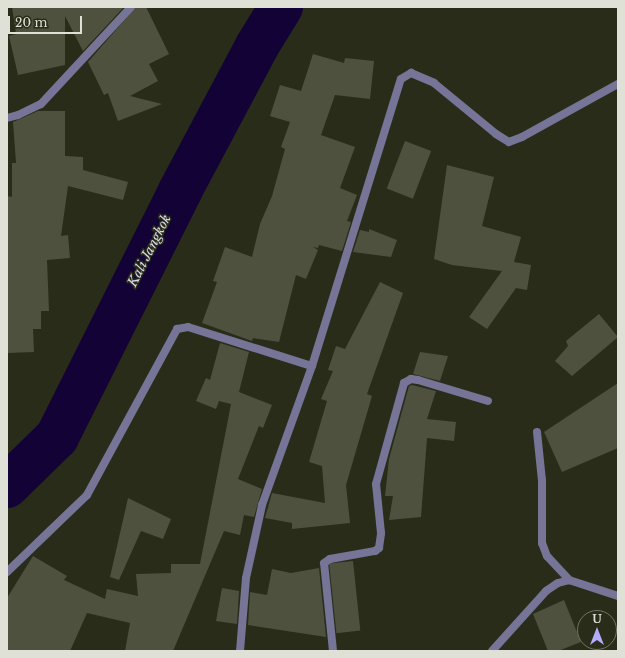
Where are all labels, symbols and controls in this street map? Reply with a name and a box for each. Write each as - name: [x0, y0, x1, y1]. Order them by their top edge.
- scale bar: [10, 8, 84, 34]
- text: 20 m: [15, 15, 47, 30]
- water label: Kali Jangkok: [125, 212, 175, 290]
- north arrow: [577, 610, 617, 650]
- text: U: [592, 612, 602, 626]

